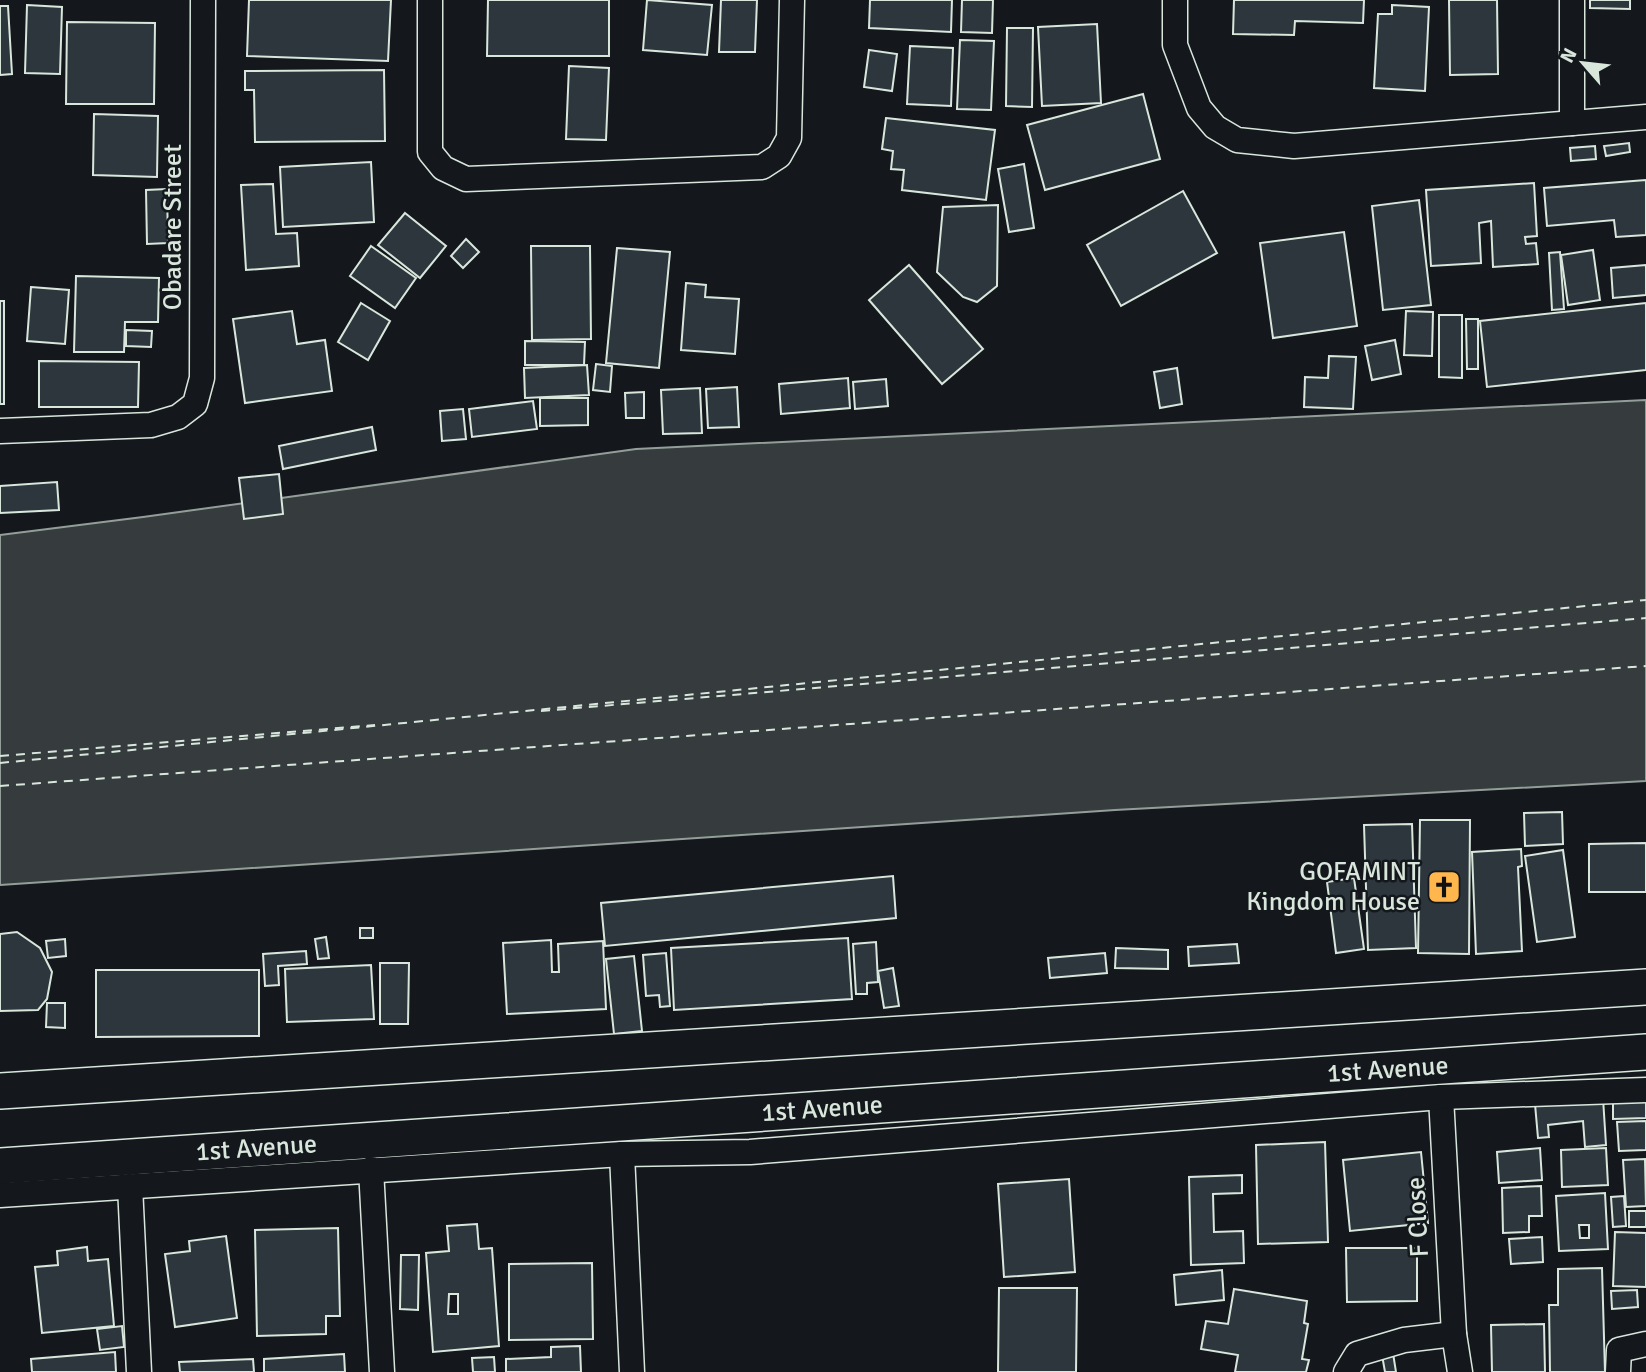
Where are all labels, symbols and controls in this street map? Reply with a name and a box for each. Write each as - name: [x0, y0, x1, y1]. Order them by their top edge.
- north arrow: [1548, 28, 1618, 98]
- text: N: [1555, 44, 1583, 67]
- street label: Obadare Street: [157, 144, 189, 310]
- place label: GOFAMINT Kingdom House: [1246, 856, 1420, 918]
- church icon: GOFAMINT Kingdom House: [1425, 868, 1463, 906]
- street label: 1st Avenue: [1326, 1050, 1449, 1090]
- street label: 1st Avenue: [760, 1089, 884, 1129]
- street label: 1st Avenue: [195, 1128, 318, 1168]
- street label: F Close: [1400, 1176, 1436, 1258]

